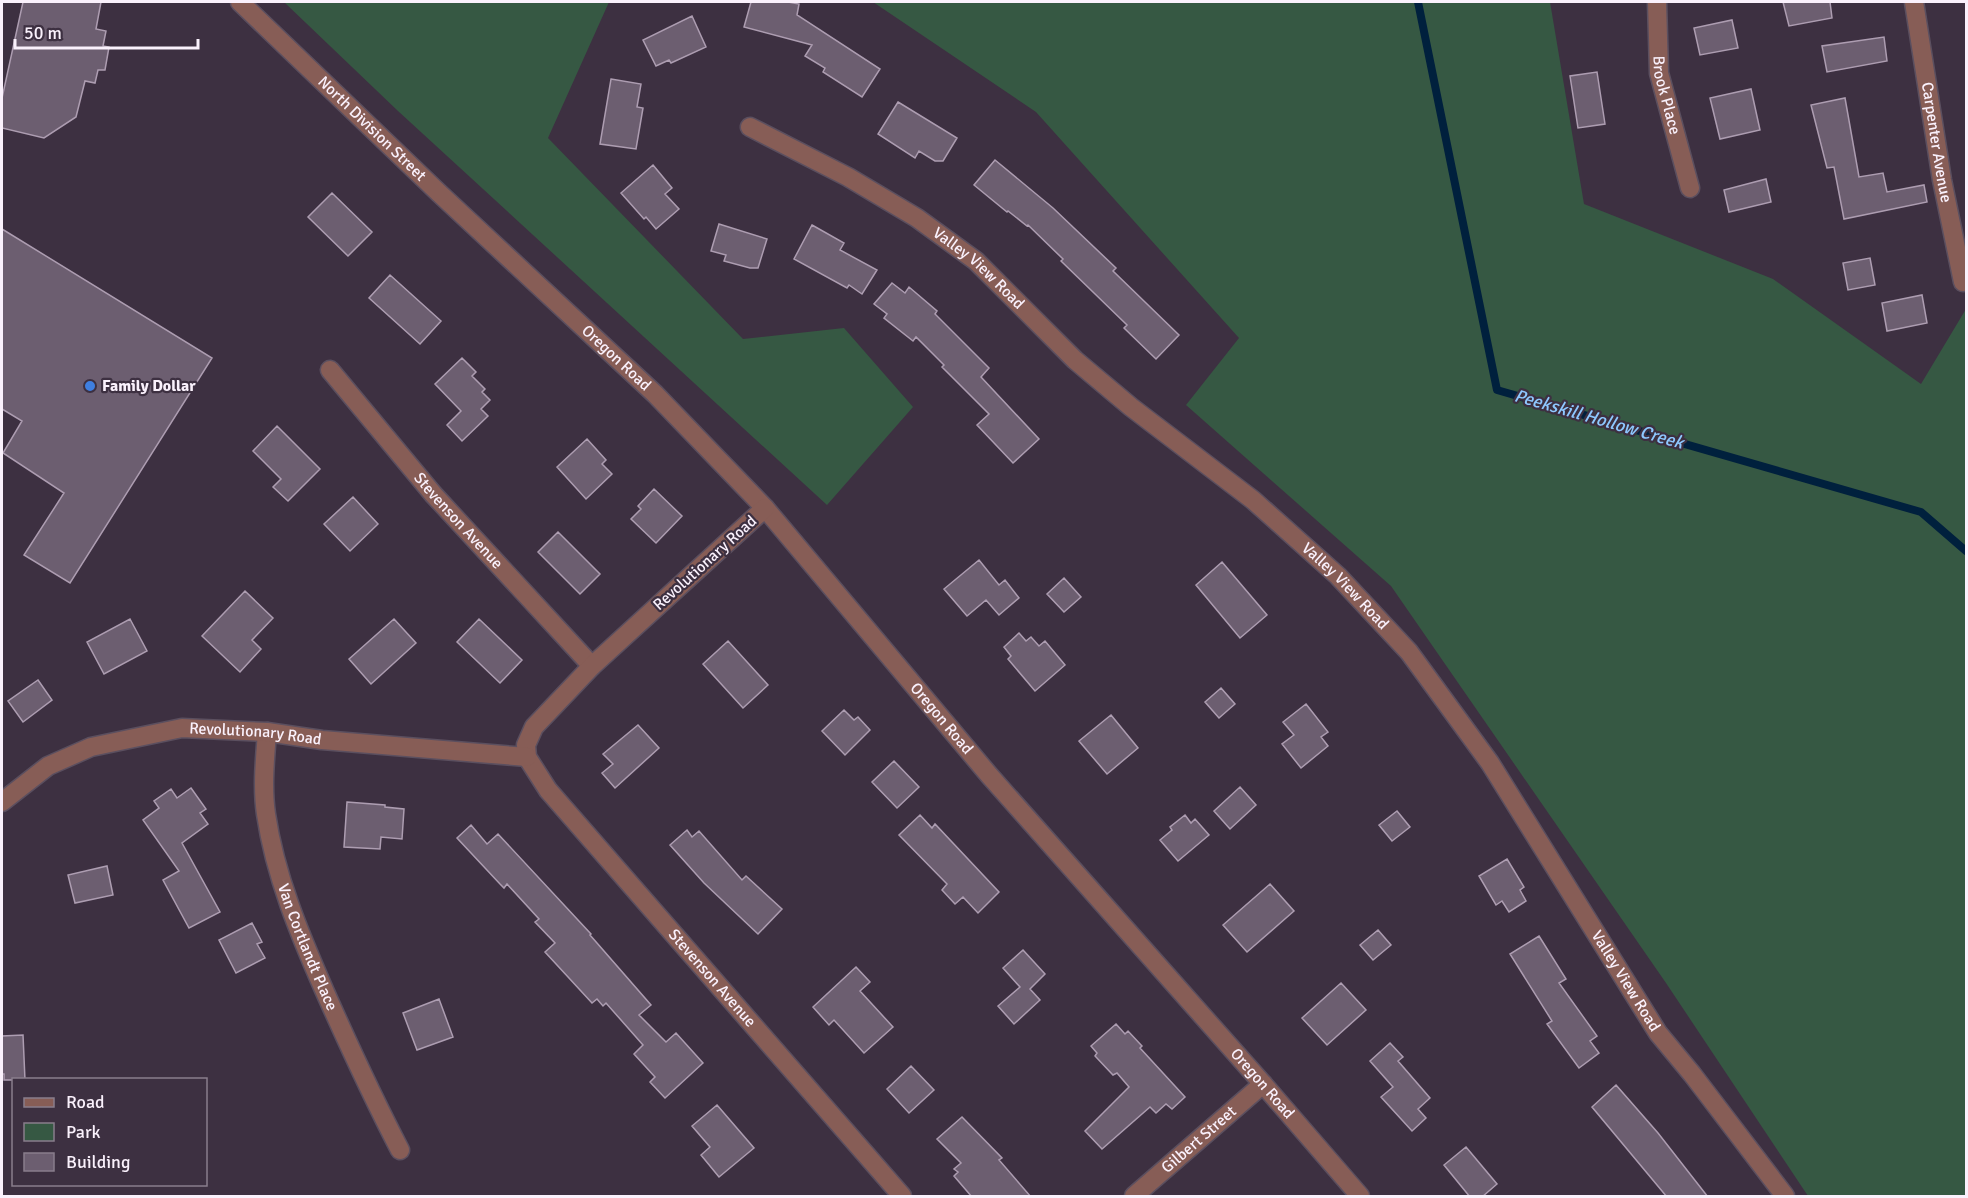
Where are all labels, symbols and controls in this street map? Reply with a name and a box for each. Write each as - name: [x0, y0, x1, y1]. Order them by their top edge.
- scale bar: [15, 12, 198, 50]
- text: 50 m: [24, 22, 62, 44]
- street label: Brook Place: [1649, 55, 1685, 137]
- street label: North Division Street: [314, 72, 431, 186]
- street label: Carpenter Avenue: [1917, 81, 1956, 204]
- street label: Valley View Road: [929, 223, 1029, 314]
- street label: Oregon Road: [577, 321, 655, 395]
- place label: Family Dollar: [102, 376, 196, 396]
- marker: Family Dollar: [83, 379, 97, 393]
- water label: Peekskill Hollow Creek: [1512, 384, 1688, 454]
- street label: Stevenson Avenue: [409, 468, 507, 573]
- street label: Revolutionary Road: [649, 511, 761, 615]
- street label: Valley View Road: [1297, 538, 1393, 634]
- street label: Oregon Road: [906, 679, 977, 758]
- street label: Revolutionary Road: [189, 718, 323, 750]
- street label: Van Cortlandt Place: [273, 881, 342, 1014]
- street label: Stevenson Avenue: [664, 925, 760, 1031]
- street label: Valley View Road: [1587, 927, 1665, 1035]
- street label: Oregon Road: [1226, 1044, 1299, 1123]
- legend: [12, 1078, 207, 1186]
- text: Road: [66, 1091, 105, 1113]
- street label: Gilbert Street: [1157, 1101, 1241, 1178]
- text: Park: [66, 1121, 101, 1143]
- text: Building: [66, 1151, 130, 1173]

